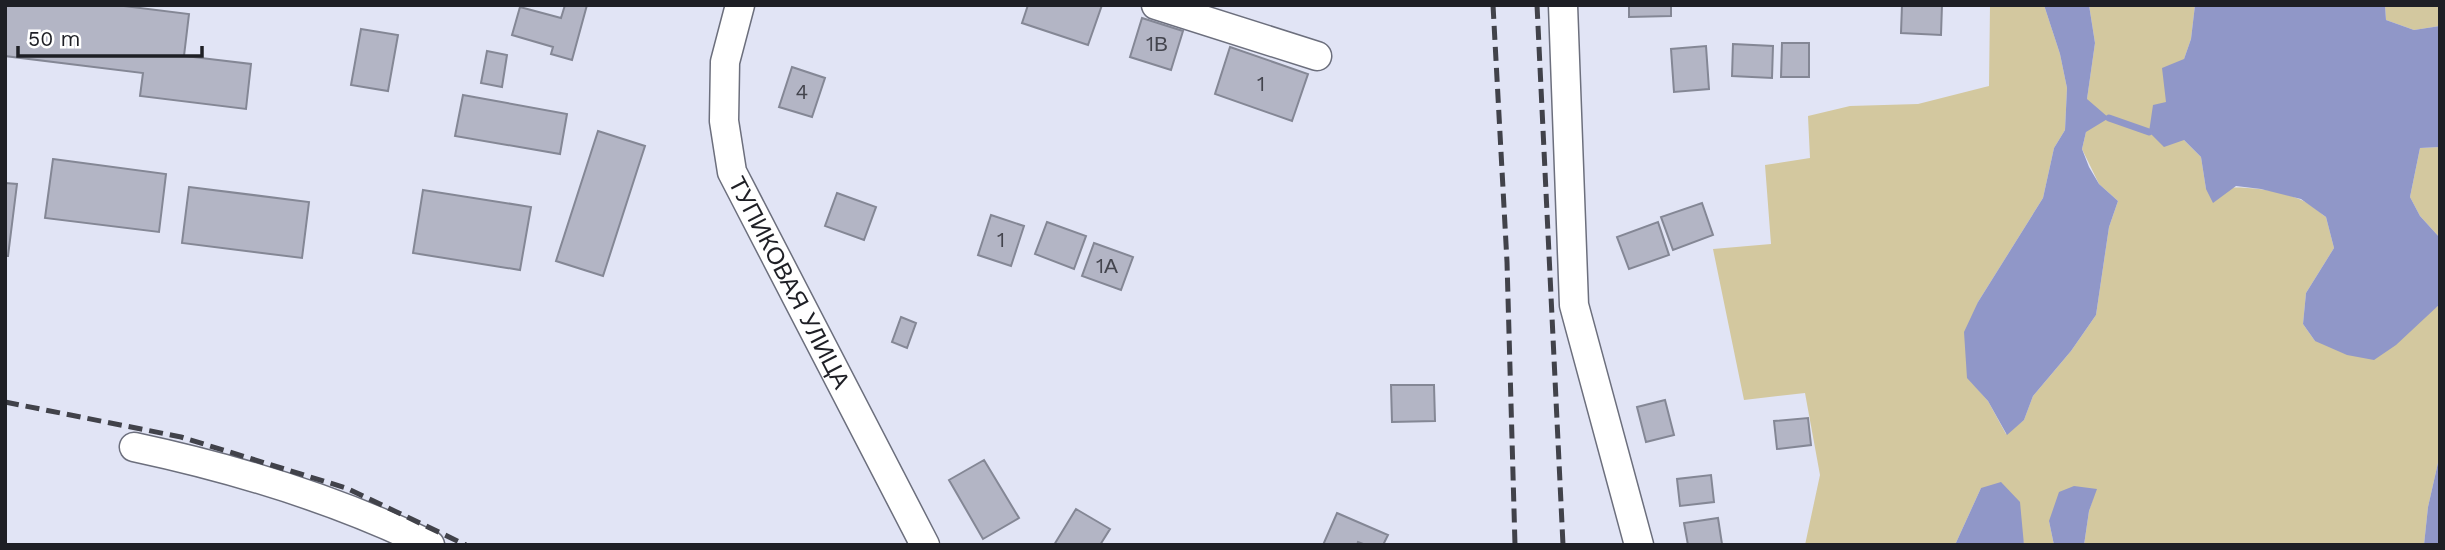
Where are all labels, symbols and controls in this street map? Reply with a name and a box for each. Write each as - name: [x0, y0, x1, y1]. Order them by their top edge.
- scale bar: [18, 14, 201, 58]
- text: 50 m: [28, 26, 80, 51]
- house number: 1В: [1146, 31, 1168, 56]
- house number: 1: [1257, 71, 1265, 96]
- house number: 4: [796, 79, 808, 104]
- street label: ТУПИКОВАЯ УЛИЦА: [723, 172, 856, 393]
- house number: 1: [997, 227, 1005, 252]
- house number: 1А: [1096, 253, 1118, 278]

